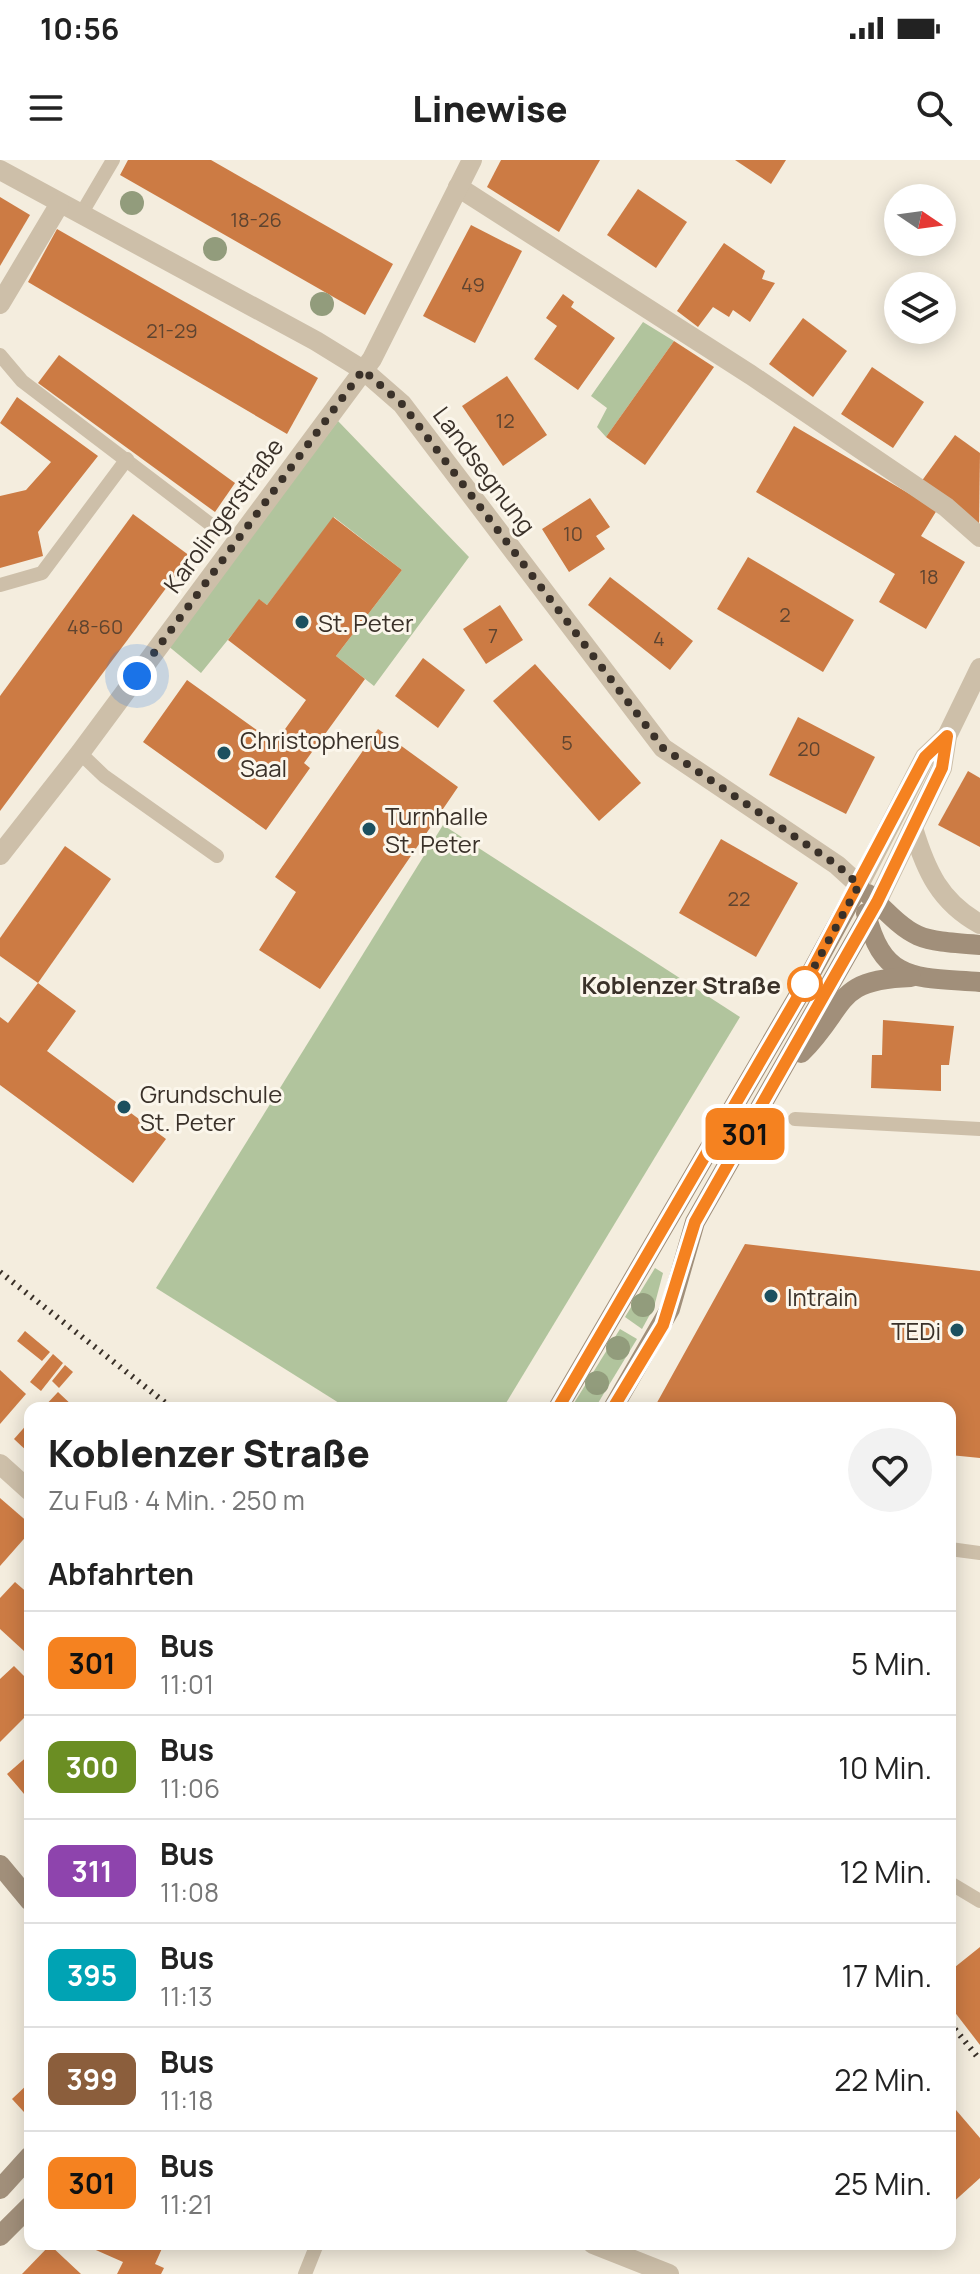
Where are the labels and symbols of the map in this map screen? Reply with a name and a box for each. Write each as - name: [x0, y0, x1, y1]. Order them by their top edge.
- north arrow: [884, 184, 956, 256]
- house number: 18-26: [230, 206, 282, 233]
- house number: 49: [461, 271, 485, 298]
- house number: 21-29: [146, 317, 198, 344]
- street label: Landsegnung: [426, 399, 544, 541]
- house number: 12: [495, 407, 515, 434]
- street label: Karolingerstraße: [156, 431, 290, 599]
- house number: 10: [563, 520, 583, 547]
- house number: 18: [919, 563, 939, 590]
- house number: 2: [779, 601, 791, 628]
- place label: St. Peter: [318, 606, 414, 639]
- house number: 48-60: [67, 613, 123, 640]
- marker: St. Peter: [293, 613, 311, 631]
- house number: 7: [488, 622, 498, 649]
- house number: 4: [653, 625, 665, 652]
- your location: [117, 656, 157, 696]
- place label: Christopherus Saal: [240, 723, 400, 784]
- house number: 5: [561, 729, 573, 756]
- house number: 20: [797, 735, 821, 762]
- marker: Christopherus Saal: [215, 744, 233, 762]
- place label: Turnhalle St. Peter: [385, 799, 488, 860]
- marker: Turnhalle St. Peter: [360, 820, 378, 838]
- house number: 22: [728, 885, 750, 912]
- marker: Koblenzer Straße: [788, 967, 822, 1001]
- place label: Koblenzer Straße: [581, 968, 781, 1001]
- place label: Grundschule St. Peter: [140, 1077, 282, 1138]
- marker: Grundschule St. Peter: [115, 1098, 133, 1116]
- line badge: 301: [699, 1108, 791, 1160]
- place label: Intrain: [787, 1280, 858, 1313]
- marker: Intrain: [762, 1287, 780, 1305]
- place label: TEDi: [891, 1314, 941, 1347]
- marker: TEDi: [948, 1321, 966, 1339]

